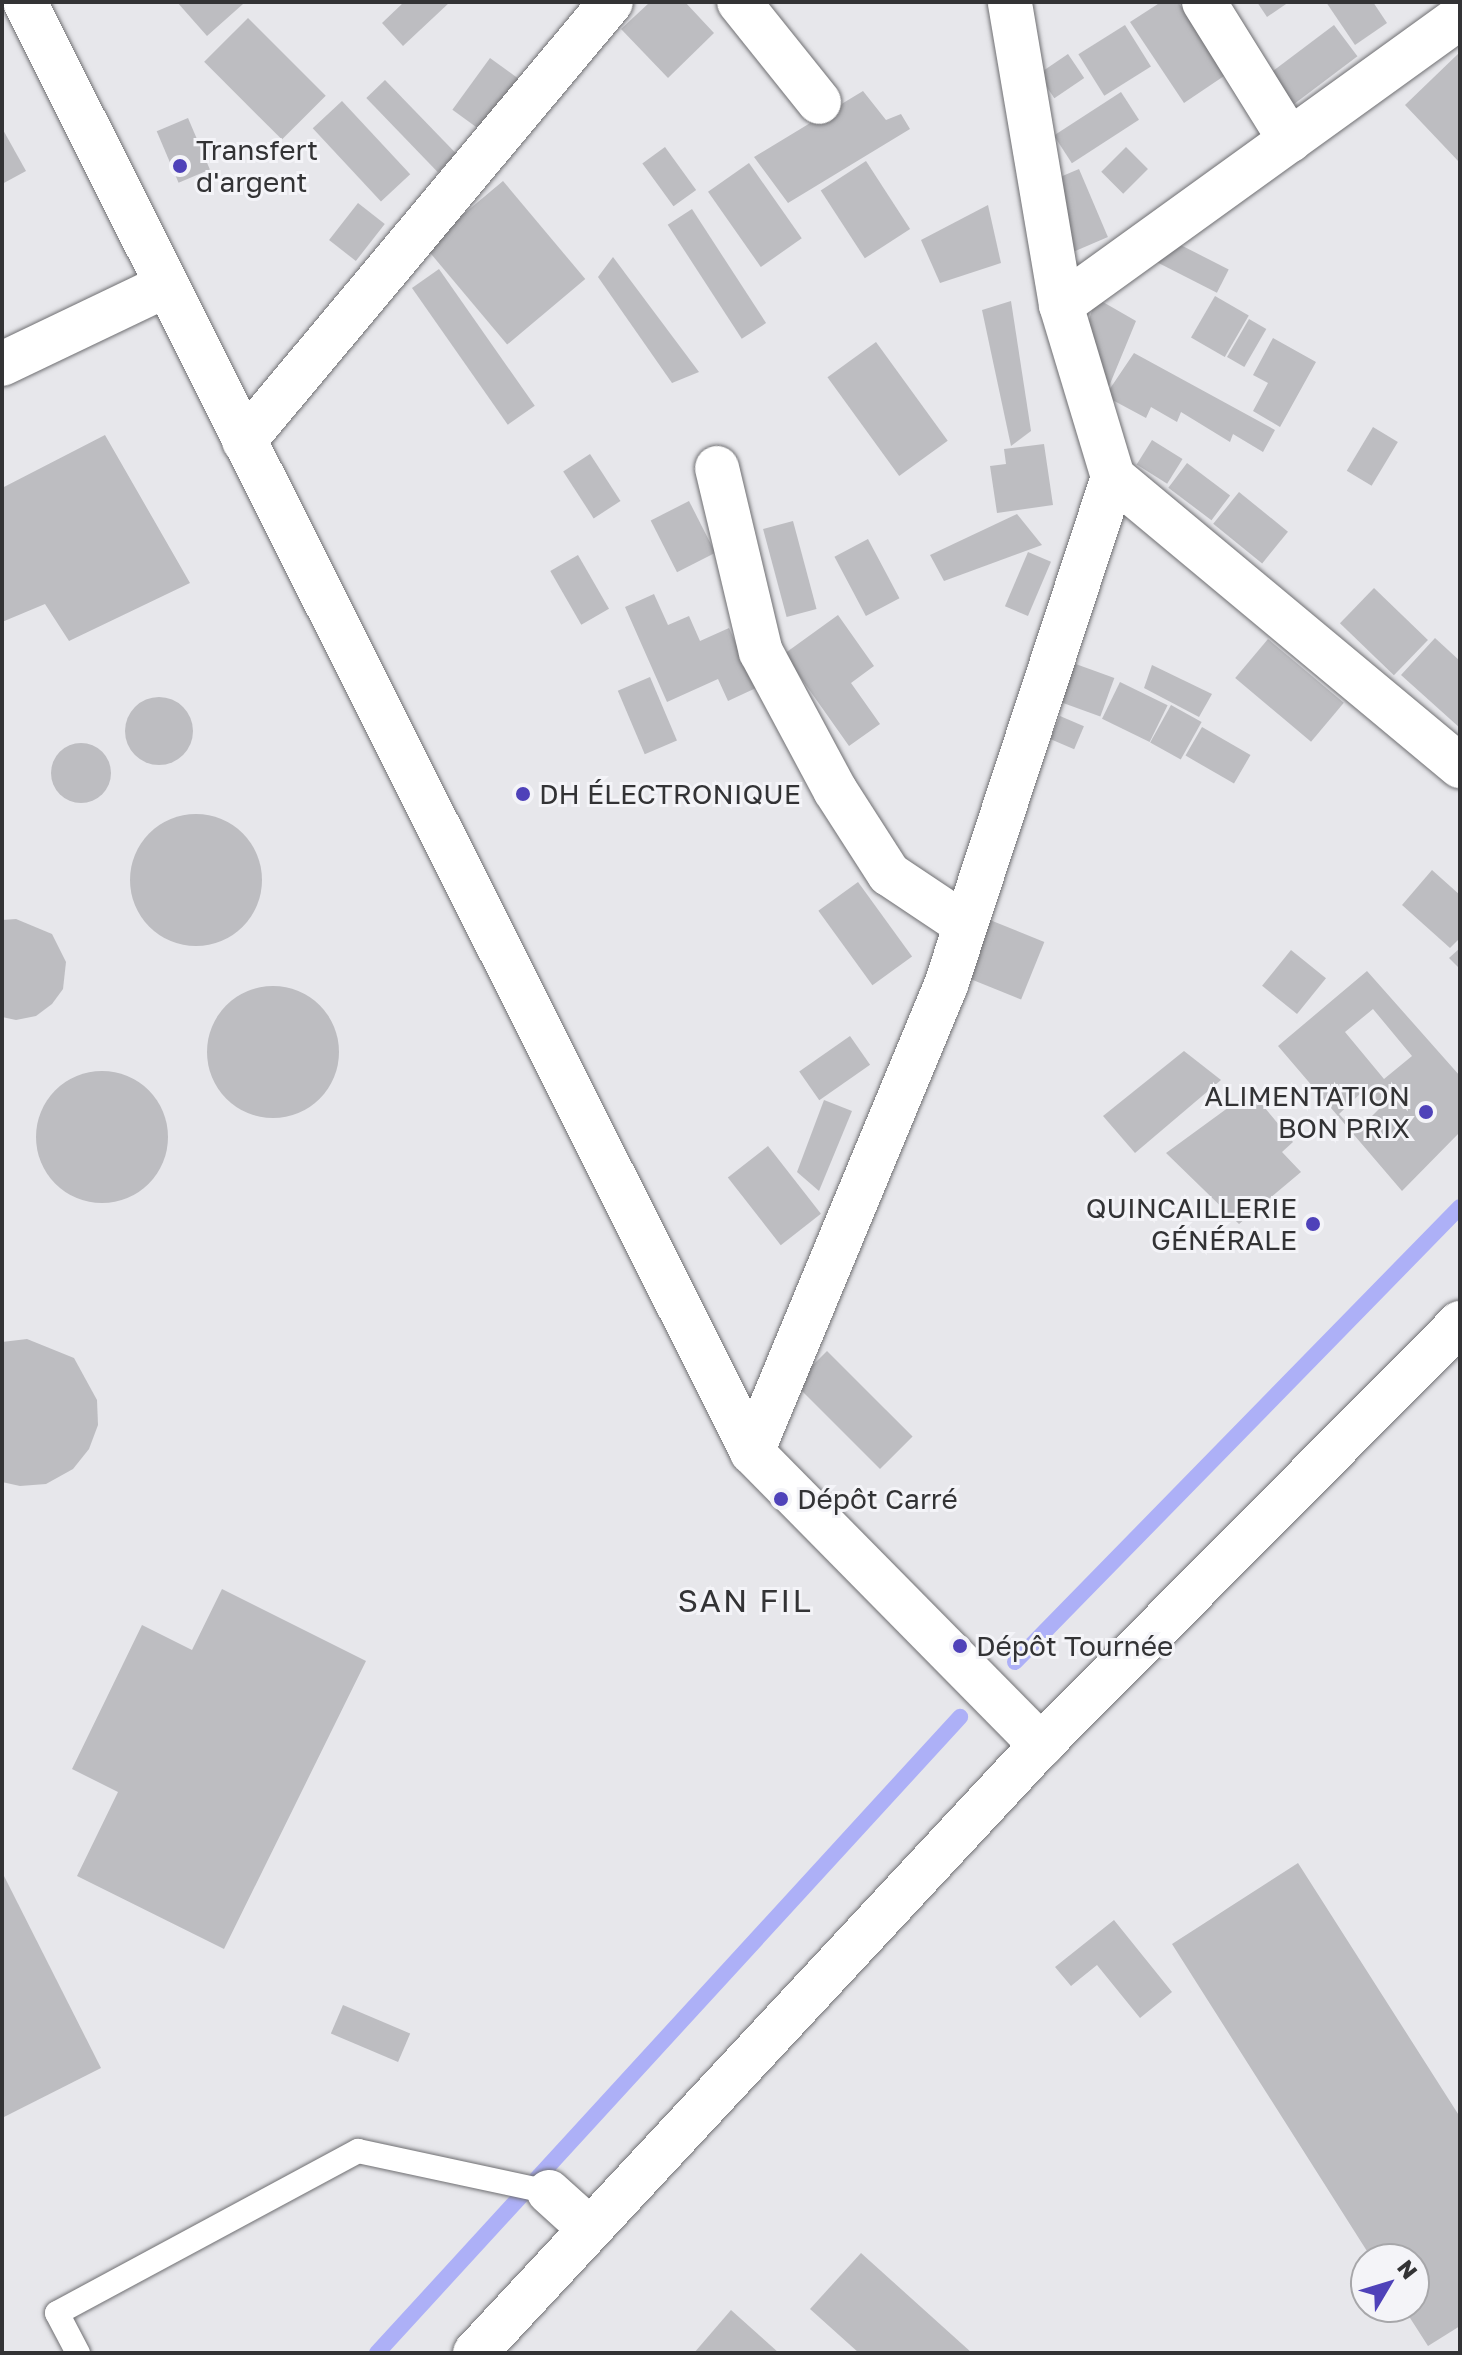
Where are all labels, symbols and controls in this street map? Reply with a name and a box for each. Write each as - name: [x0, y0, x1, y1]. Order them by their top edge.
- place label: Transfert d'argent: [196, 133, 318, 199]
- marker: Transfert d'argent: [171, 157, 189, 175]
- place label: DH ÉLECTRONIQUE: [539, 777, 801, 811]
- marker: DH ÉLECTRONIQUE: [514, 785, 532, 803]
- place label: ALIMENTATION BON PRIX: [1204, 1079, 1410, 1145]
- marker: ALIMENTATION BON PRIX: [1417, 1103, 1435, 1121]
- place label: QUINCAILLERIE GÉNÉRALE: [1086, 1191, 1297, 1257]
- marker: QUINCAILLERIE GÉNÉRALE: [1304, 1215, 1322, 1233]
- place label: Dépôt Carré: [797, 1482, 958, 1516]
- marker: Dépôt Carré: [772, 1490, 790, 1508]
- district label: SAN FIL: [677, 1581, 813, 1619]
- place label: Dépôt Tournée: [976, 1629, 1173, 1663]
- marker: Dépôt Tournée: [951, 1637, 969, 1655]
- north arrow: [1350, 2243, 1430, 2323]
- text: N: [1392, 2254, 1424, 2284]

